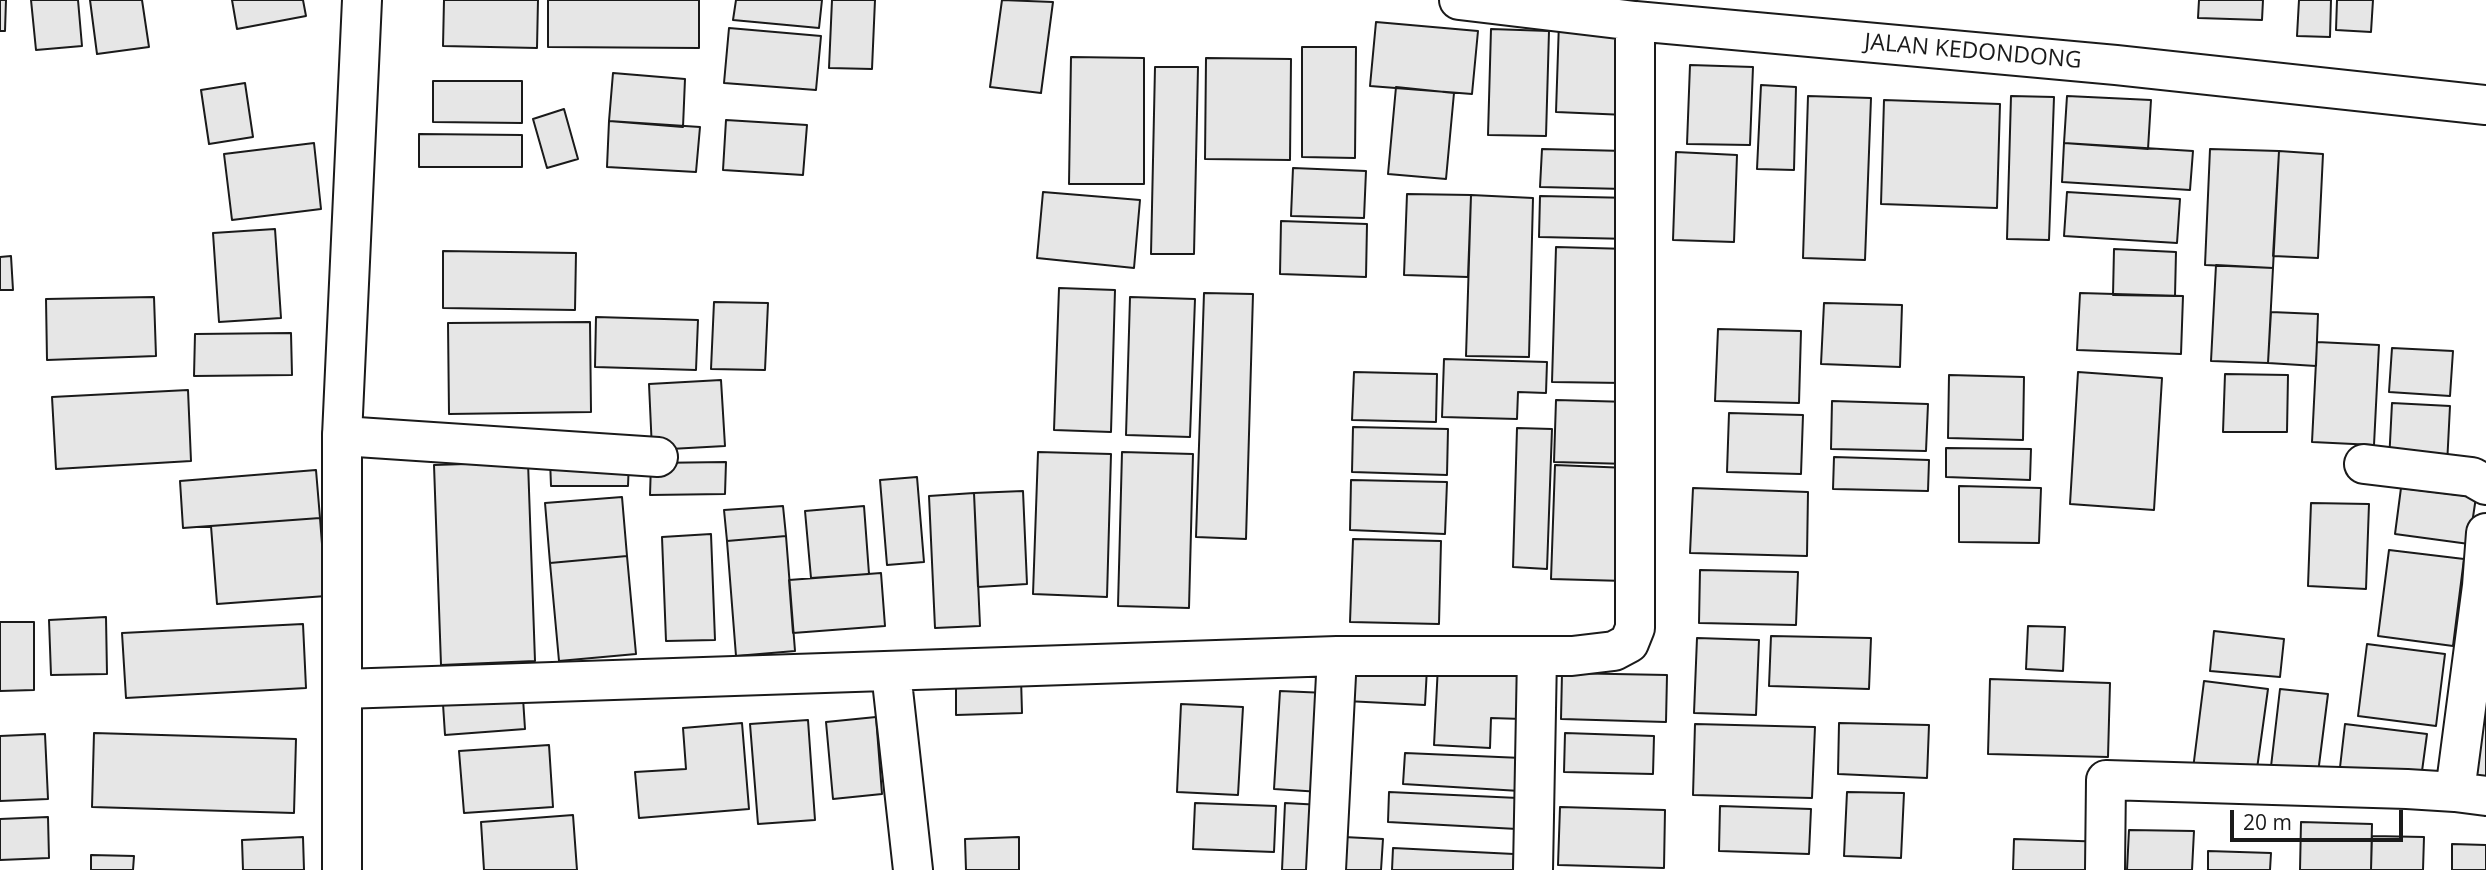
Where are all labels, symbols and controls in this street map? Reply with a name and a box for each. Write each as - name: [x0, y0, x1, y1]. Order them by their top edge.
- street label: JALAN KEDONDONG: [1863, 29, 2083, 75]
- scale bar: [2234, 796, 2407, 840]
- text: 20 m: [2243, 808, 2292, 836]

